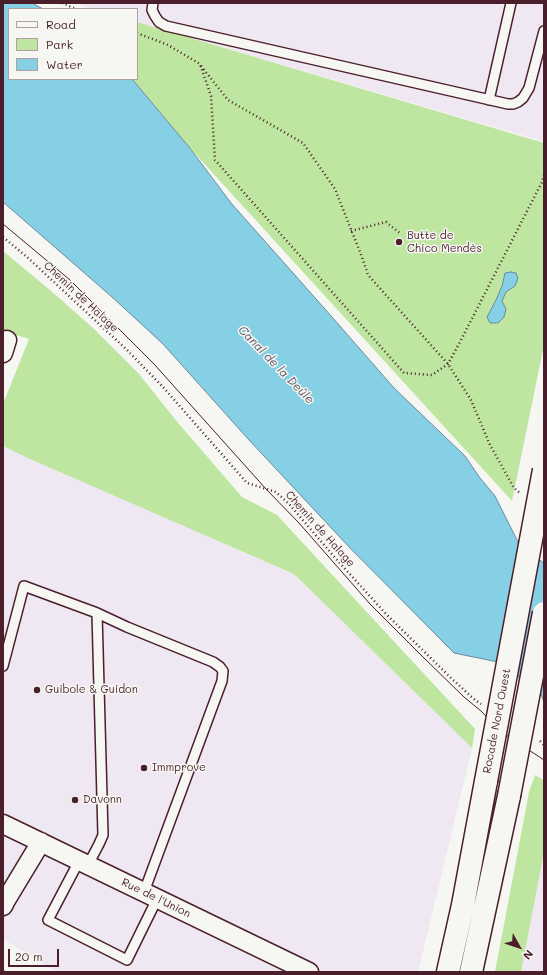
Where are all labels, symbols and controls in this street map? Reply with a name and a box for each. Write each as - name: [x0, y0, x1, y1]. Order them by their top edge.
- legend: [8, 8, 138, 80]
- text: Road: [46, 16, 76, 32]
- text: Park: [46, 36, 73, 52]
- text: Water: [46, 56, 83, 72]
- place label: Butte de Chico Mendès: [407, 229, 482, 255]
- marker: Butte de Chico Mendès: [394, 237, 404, 247]
- street label: Chemin de Halage: [41, 259, 121, 335]
- water label: Canal de la Deûle: [235, 323, 317, 407]
- street label: Chemin de Halage: [283, 488, 357, 570]
- street label: Rocade Nord Ouest: [480, 667, 514, 775]
- place label: Guibole & Guidon: [45, 683, 138, 697]
- marker: Guibole & Guidon: [32, 685, 42, 695]
- place label: Immprove: [152, 761, 206, 775]
- marker: Immprove: [139, 763, 149, 773]
- place label: Davonn: [83, 793, 122, 807]
- marker: Davonn: [70, 795, 80, 805]
- street label: Rue de l'Union: [119, 876, 193, 920]
- north arrow: [499, 927, 539, 967]
- scale bar: [10, 941, 61, 967]
- text: N: [520, 947, 537, 963]
- text: 20 m: [15, 948, 43, 964]

